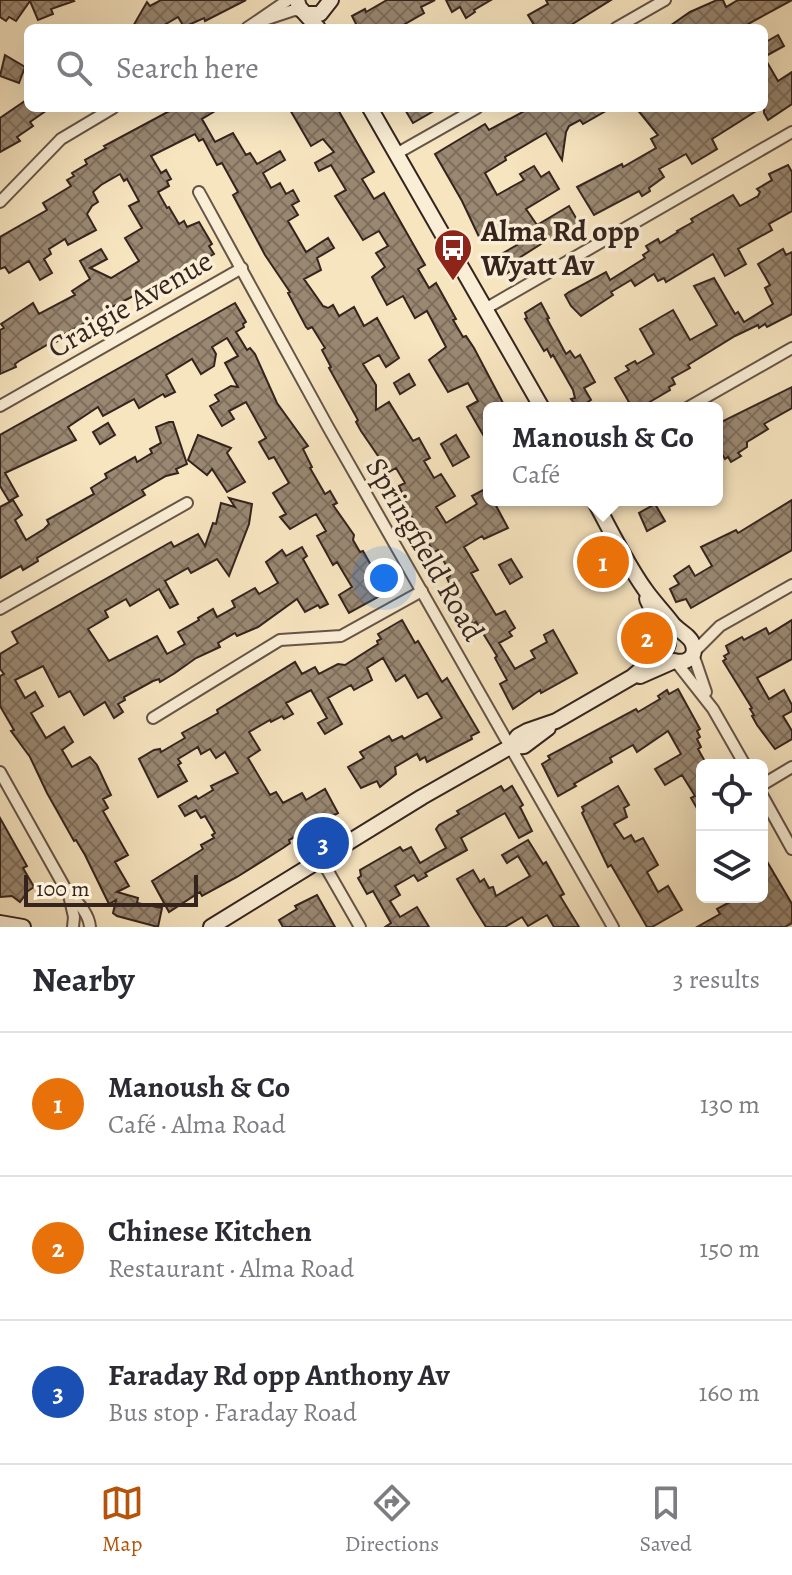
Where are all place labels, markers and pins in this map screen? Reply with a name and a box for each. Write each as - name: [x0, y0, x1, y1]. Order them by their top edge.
- place label: Alma Rd opp Wyatt Av: [480, 211, 640, 285]
- bus stop icon: Alma Rd opp Wyatt Av: [432, 227, 474, 282]
- pin: 1: [577, 532, 629, 592]
- pin: 2: [621, 608, 673, 668]
- pin: 3: [297, 813, 349, 873]

